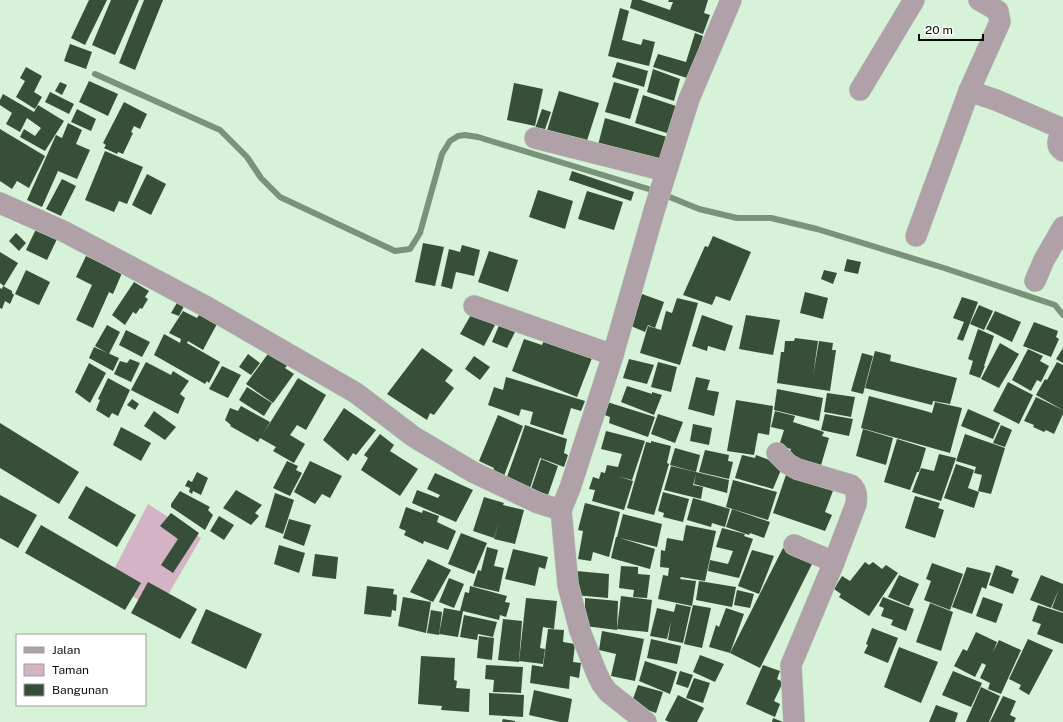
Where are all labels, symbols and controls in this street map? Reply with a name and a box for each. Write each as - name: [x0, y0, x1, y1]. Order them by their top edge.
- scale bar: [919, 16, 983, 42]
- text: 20 m: [925, 23, 953, 37]
- legend: [16, 634, 146, 706]
- text: Jalan: [52, 643, 81, 657]
- text: Taman: [52, 663, 89, 677]
- text: Bangunan: [52, 683, 108, 697]

